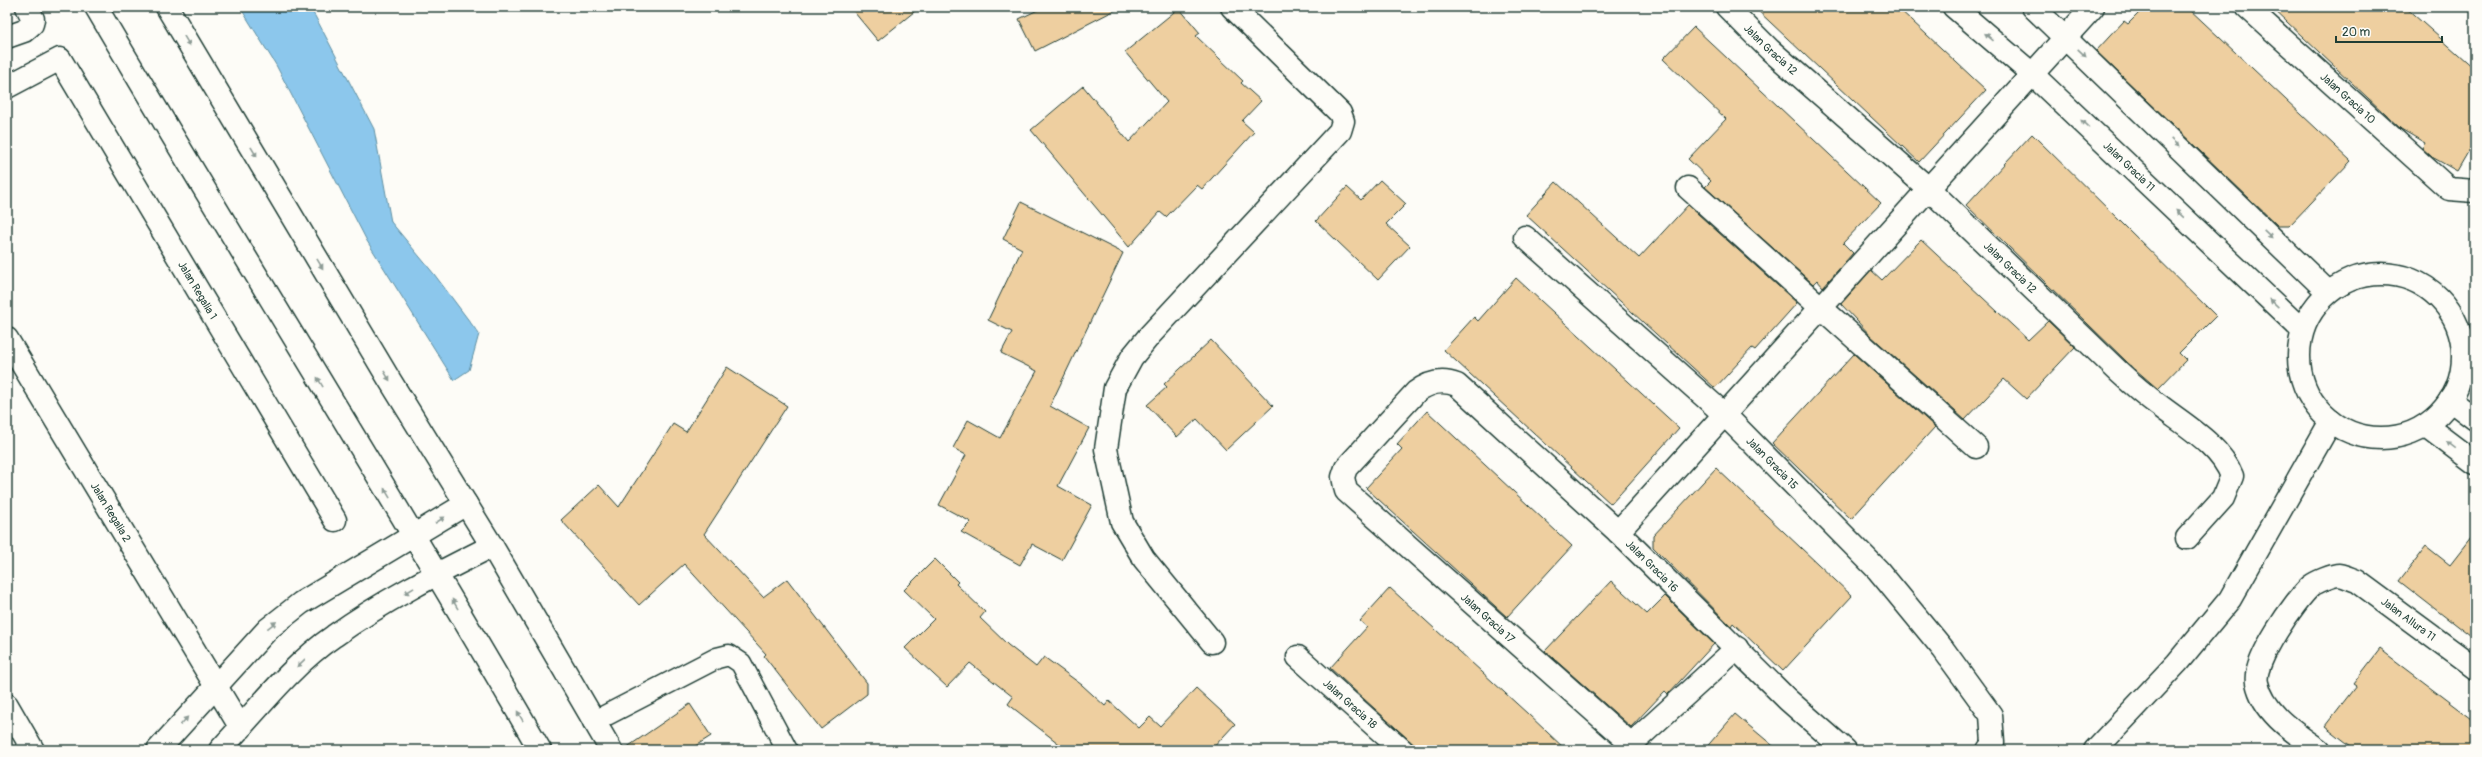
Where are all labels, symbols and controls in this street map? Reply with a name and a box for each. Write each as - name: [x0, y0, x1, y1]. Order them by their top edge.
- scale bar: [2336, 18, 2442, 44]
- street label: Jalan Gracia 12: [1741, 22, 1800, 78]
- text: 20 m: [2342, 25, 2371, 40]
- one-way arrow: [1984, 33, 1993, 42]
- one-way arrow: [184, 35, 191, 46]
- one-way arrow: [2077, 48, 2087, 58]
- street label: Jalan Gracia 10: [2317, 70, 2378, 127]
- one-way arrow: [2080, 119, 2090, 129]
- one-way arrow: [2170, 138, 2180, 148]
- street label: Jalan Gracia 11: [2100, 139, 2158, 194]
- one-way arrow: [250, 146, 257, 158]
- one-way arrow: [2174, 209, 2185, 218]
- one-way arrow: [2263, 229, 2273, 239]
- street label: Jalan Gracia 12: [1981, 239, 2039, 296]
- one-way arrow: [317, 258, 324, 270]
- street label: Jalan Regalia 1: [175, 259, 220, 322]
- one-way arrow: [2269, 298, 2279, 308]
- one-way arrow: [383, 370, 390, 382]
- one-way arrow: [317, 376, 324, 388]
- street label: Jalan Gracia 15: [1743, 434, 1800, 492]
- one-way arrow: [2445, 440, 2456, 449]
- street label: Jalan Regalia 2: [88, 480, 134, 544]
- one-way arrow: [384, 487, 391, 499]
- one-way arrow: [434, 517, 446, 524]
- street label: Jalan Gracia 16: [1623, 537, 1681, 595]
- one-way arrow: [403, 587, 415, 594]
- street label: Jalan Gracia 17: [1458, 591, 1517, 646]
- street label: Jalan Allura 11: [2378, 595, 2438, 644]
- one-way arrow: [452, 598, 459, 610]
- one-way arrow: [267, 621, 278, 630]
- one-way arrow: [296, 658, 306, 668]
- street label: Jalan Gracia 18: [1320, 677, 1380, 732]
- one-way arrow: [517, 710, 524, 722]
- one-way arrow: [180, 716, 189, 726]

